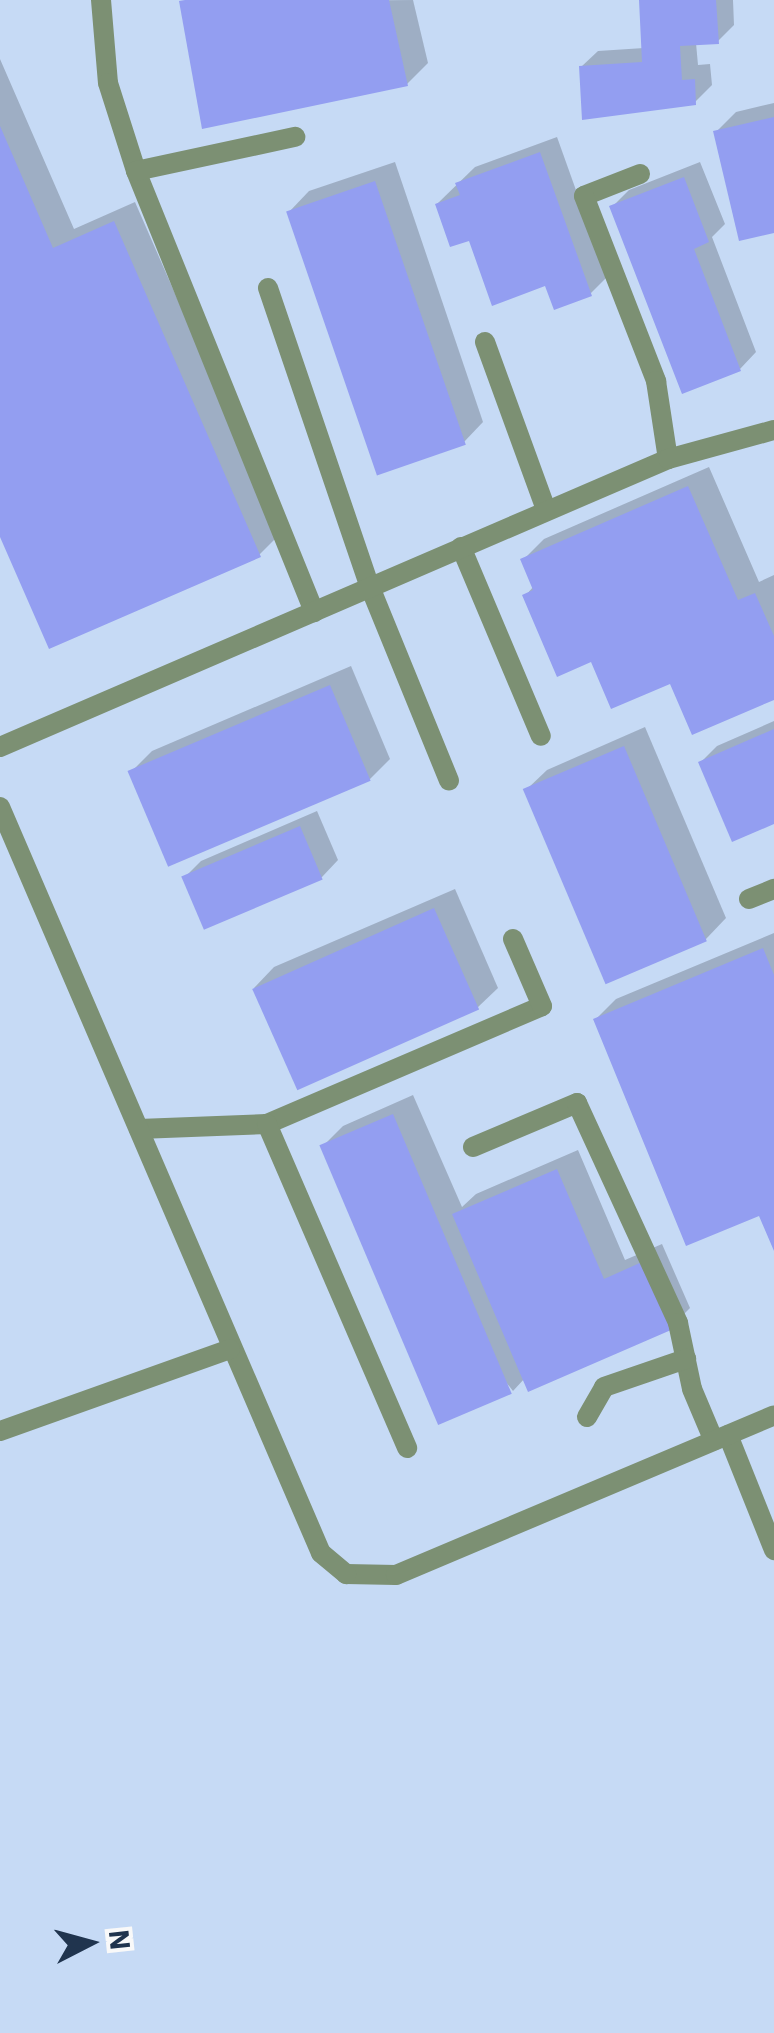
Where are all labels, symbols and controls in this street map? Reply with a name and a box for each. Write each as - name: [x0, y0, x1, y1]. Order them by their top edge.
- north arrow: [40, 1893, 140, 1993]
- text: N: [101, 1928, 140, 1952]

